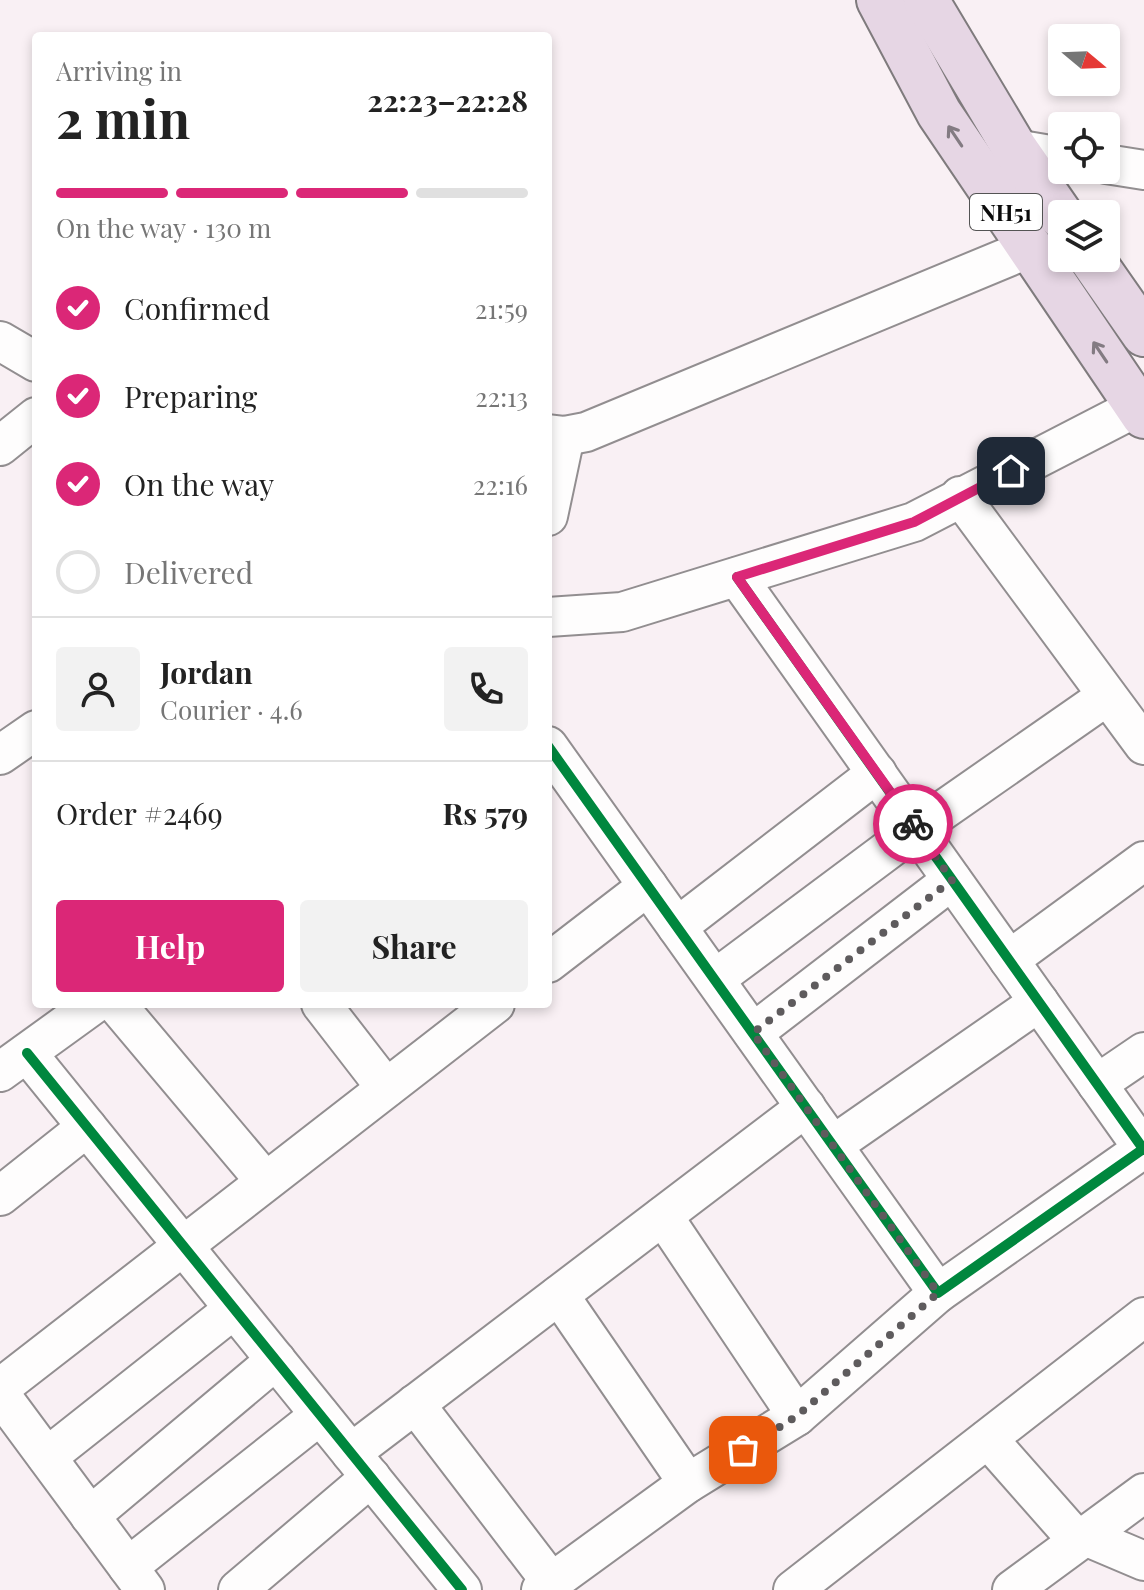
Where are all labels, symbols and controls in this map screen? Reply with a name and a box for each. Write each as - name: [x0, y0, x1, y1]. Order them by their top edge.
- north arrow: [1048, 24, 1120, 96]
- map controls: [1048, 24, 1120, 272]
- text: Arriving in: [56, 53, 182, 88]
- text: 22:23–22:28: [367, 80, 528, 120]
- text: 2 min: [56, 83, 190, 152]
- button: locate: [1048, 112, 1120, 184]
- one-way arrow: [947, 125, 963, 148]
- road number: NH51: [970, 194, 1042, 230]
- button: layers: [1048, 200, 1120, 272]
- text: On the way · 130 m: [56, 210, 271, 245]
- icon: check: [56, 286, 100, 330]
- text: Confirmed: [124, 288, 270, 328]
- text: 21:59: [475, 291, 528, 326]
- one-way arrow: [1092, 341, 1108, 363]
- icon: check: [56, 374, 100, 418]
- text: Preparing: [124, 376, 257, 416]
- text: 22:13: [475, 379, 528, 414]
- pin: [977, 437, 1045, 505]
- icon: home: [989, 449, 1033, 493]
- icon: check: [56, 462, 100, 506]
- text: On the way: [124, 464, 274, 504]
- text: 22:16: [473, 467, 528, 502]
- text: Delivered: [124, 552, 253, 592]
- button: person: [56, 647, 140, 731]
- button: phone: [444, 647, 528, 731]
- text: Jordan: [160, 652, 253, 692]
- text: Courier · 4.6: [160, 692, 303, 727]
- courier: [873, 784, 953, 864]
- text: Order #2469: [56, 793, 223, 833]
- text: Rs 579: [442, 793, 528, 833]
- icon: bike: [891, 802, 935, 846]
- button: Help: [56, 900, 284, 992]
- button: Share: [300, 900, 528, 992]
- pin: [709, 1416, 777, 1484]
- icon: bag: [721, 1428, 765, 1472]

